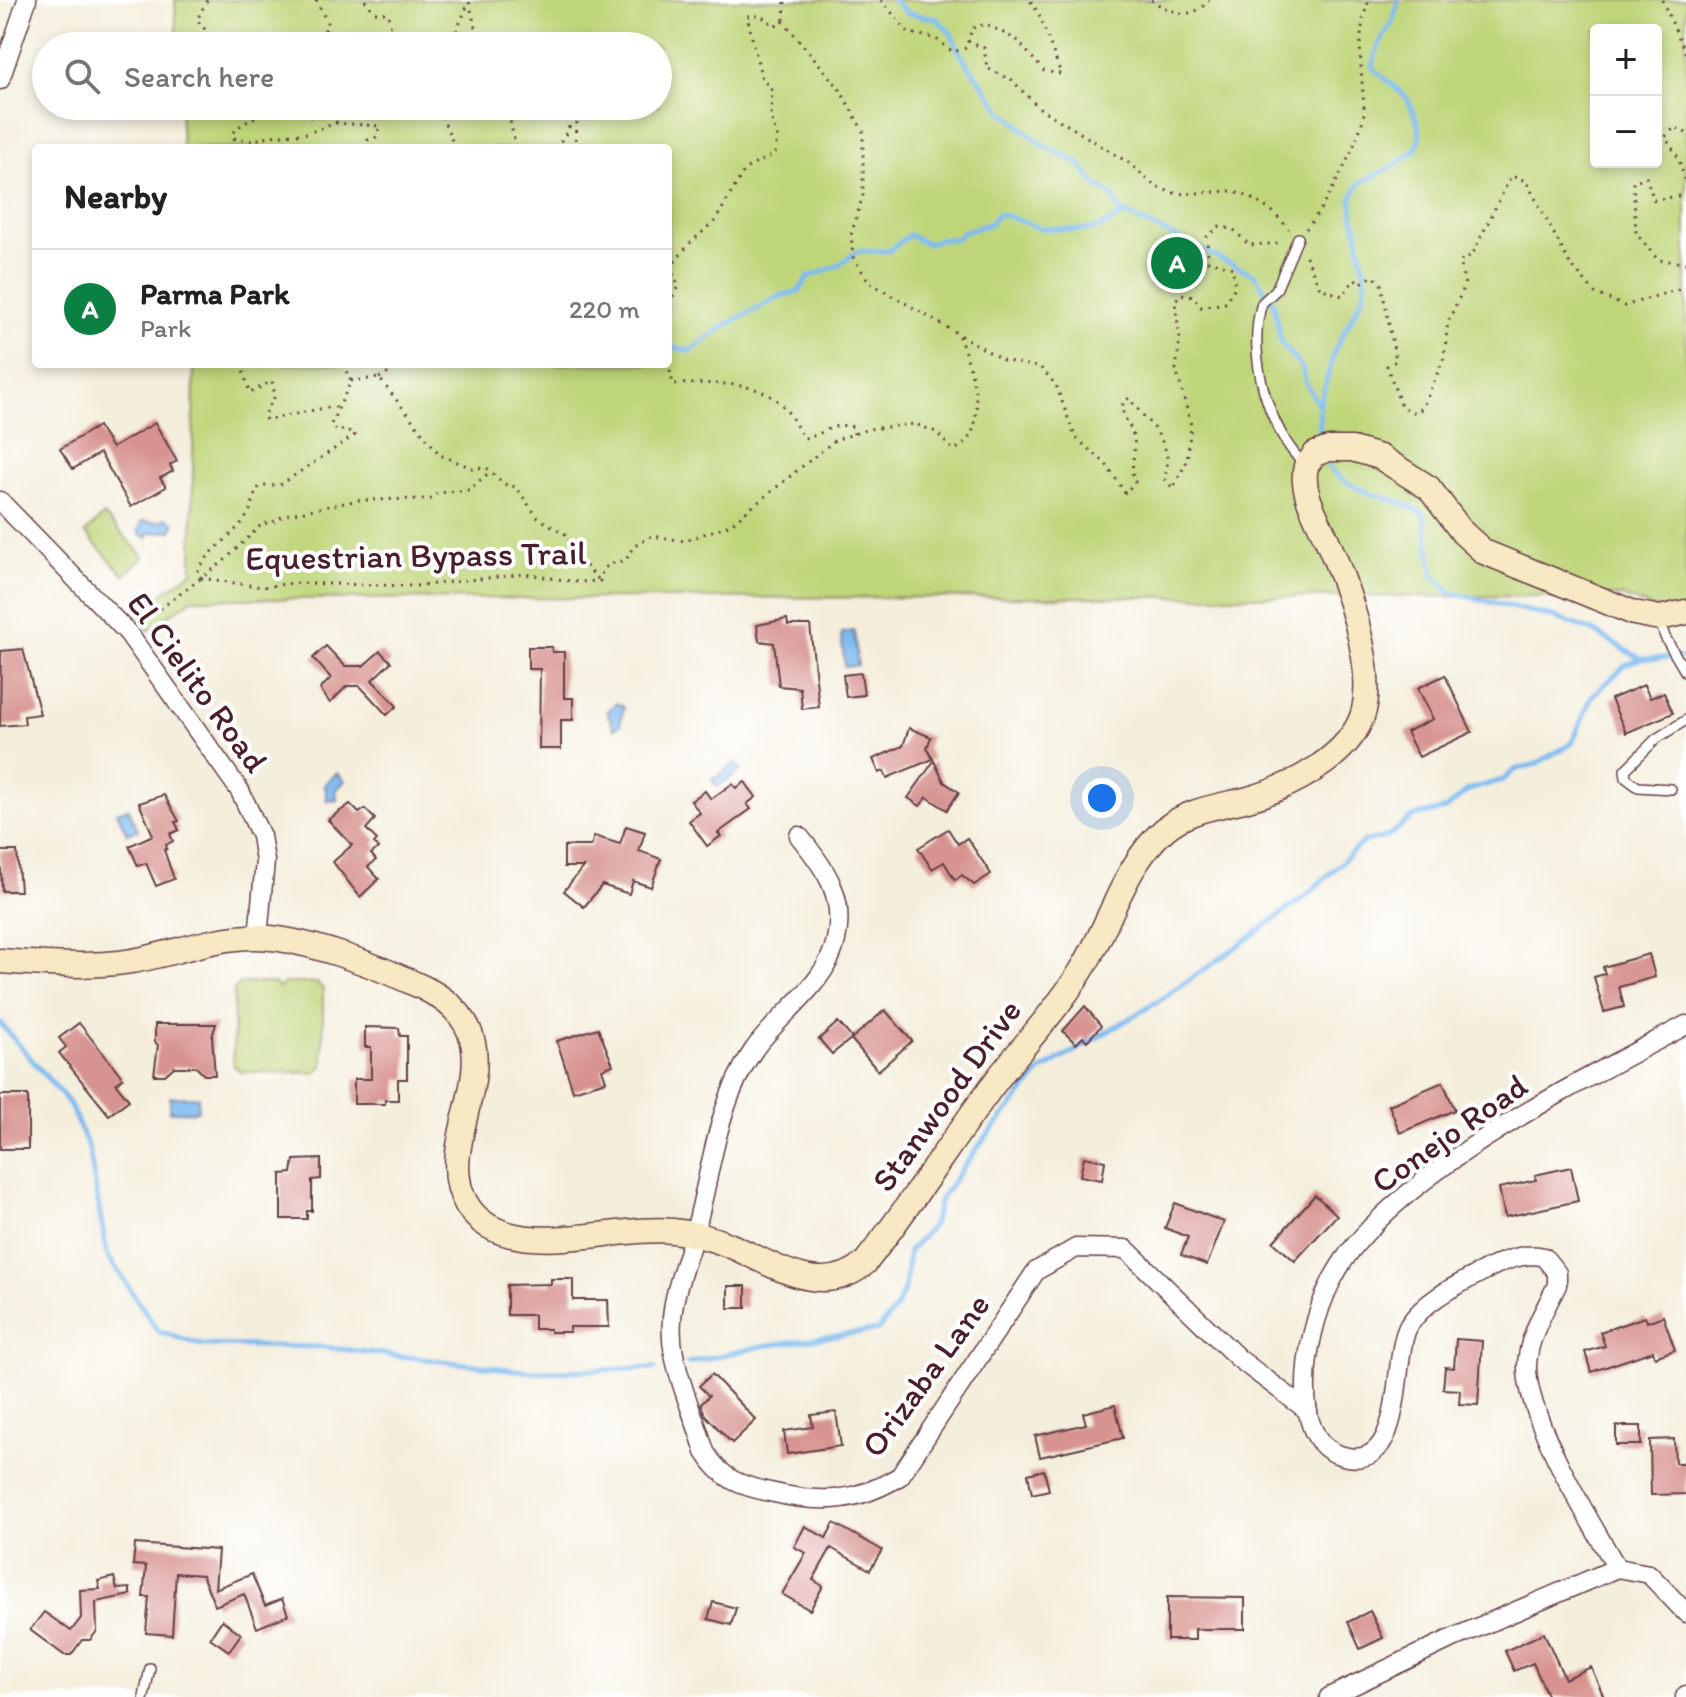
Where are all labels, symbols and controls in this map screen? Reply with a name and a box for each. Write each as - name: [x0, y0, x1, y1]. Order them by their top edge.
- map controls: [1590, 24, 1662, 168]
- button: +: [1590, 24, 1662, 96]
- search box: [32, 32, 672, 120]
- icon: search: [60, 54, 104, 98]
- text: Search here: [124, 58, 274, 95]
- button: −: [1590, 96, 1662, 168]
- text: Nearby: [64, 176, 167, 217]
- pin: A: [1151, 233, 1203, 293]
- text: Parma Park: [140, 275, 290, 312]
- text: A: [82, 293, 98, 325]
- text: 220 m: [569, 293, 640, 325]
- text: Park: [140, 312, 191, 344]
- street label: Equestrian Bypass Trail: [245, 532, 588, 579]
- street label: El Cielito Road: [118, 584, 277, 781]
- your location: [1082, 778, 1122, 818]
- street label: Stanwood Drive: [863, 991, 1030, 1199]
- street label: Conejo Road: [1363, 1064, 1536, 1202]
- street label: Orizaba Lane: [852, 1285, 999, 1465]

